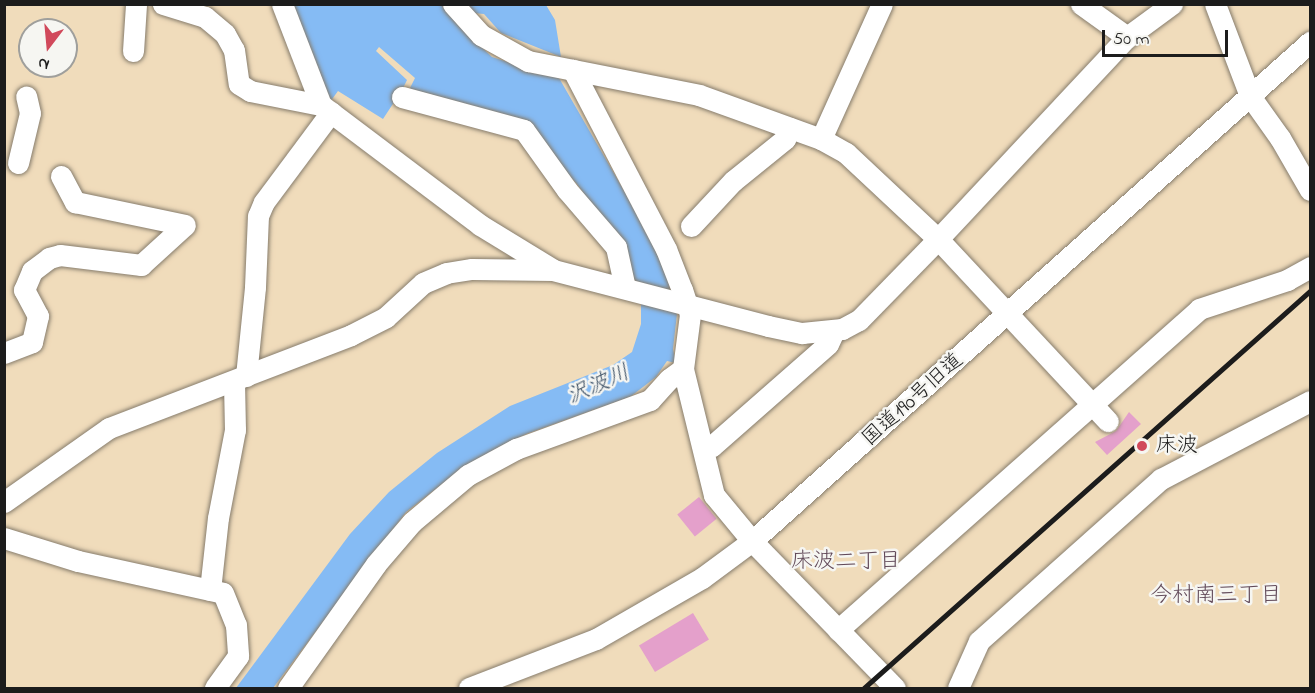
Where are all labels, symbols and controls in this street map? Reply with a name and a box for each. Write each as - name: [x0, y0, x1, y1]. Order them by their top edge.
- north arrow: [18, 18, 78, 78]
- scale bar: [1105, 18, 1231, 56]
- text: 50 m: [1113, 27, 1150, 53]
- text: N: [35, 50, 52, 76]
- street label: 国道190号旧道: [857, 348, 969, 452]
- water label: 沢波川: [563, 361, 635, 411]
- place label: 床波: [1156, 433, 1198, 459]
- marker: 床波: [1133, 437, 1151, 455]
- district label: 床波二丁目: [791, 550, 901, 576]
- district label: 今村南三丁目: [1150, 584, 1282, 610]

